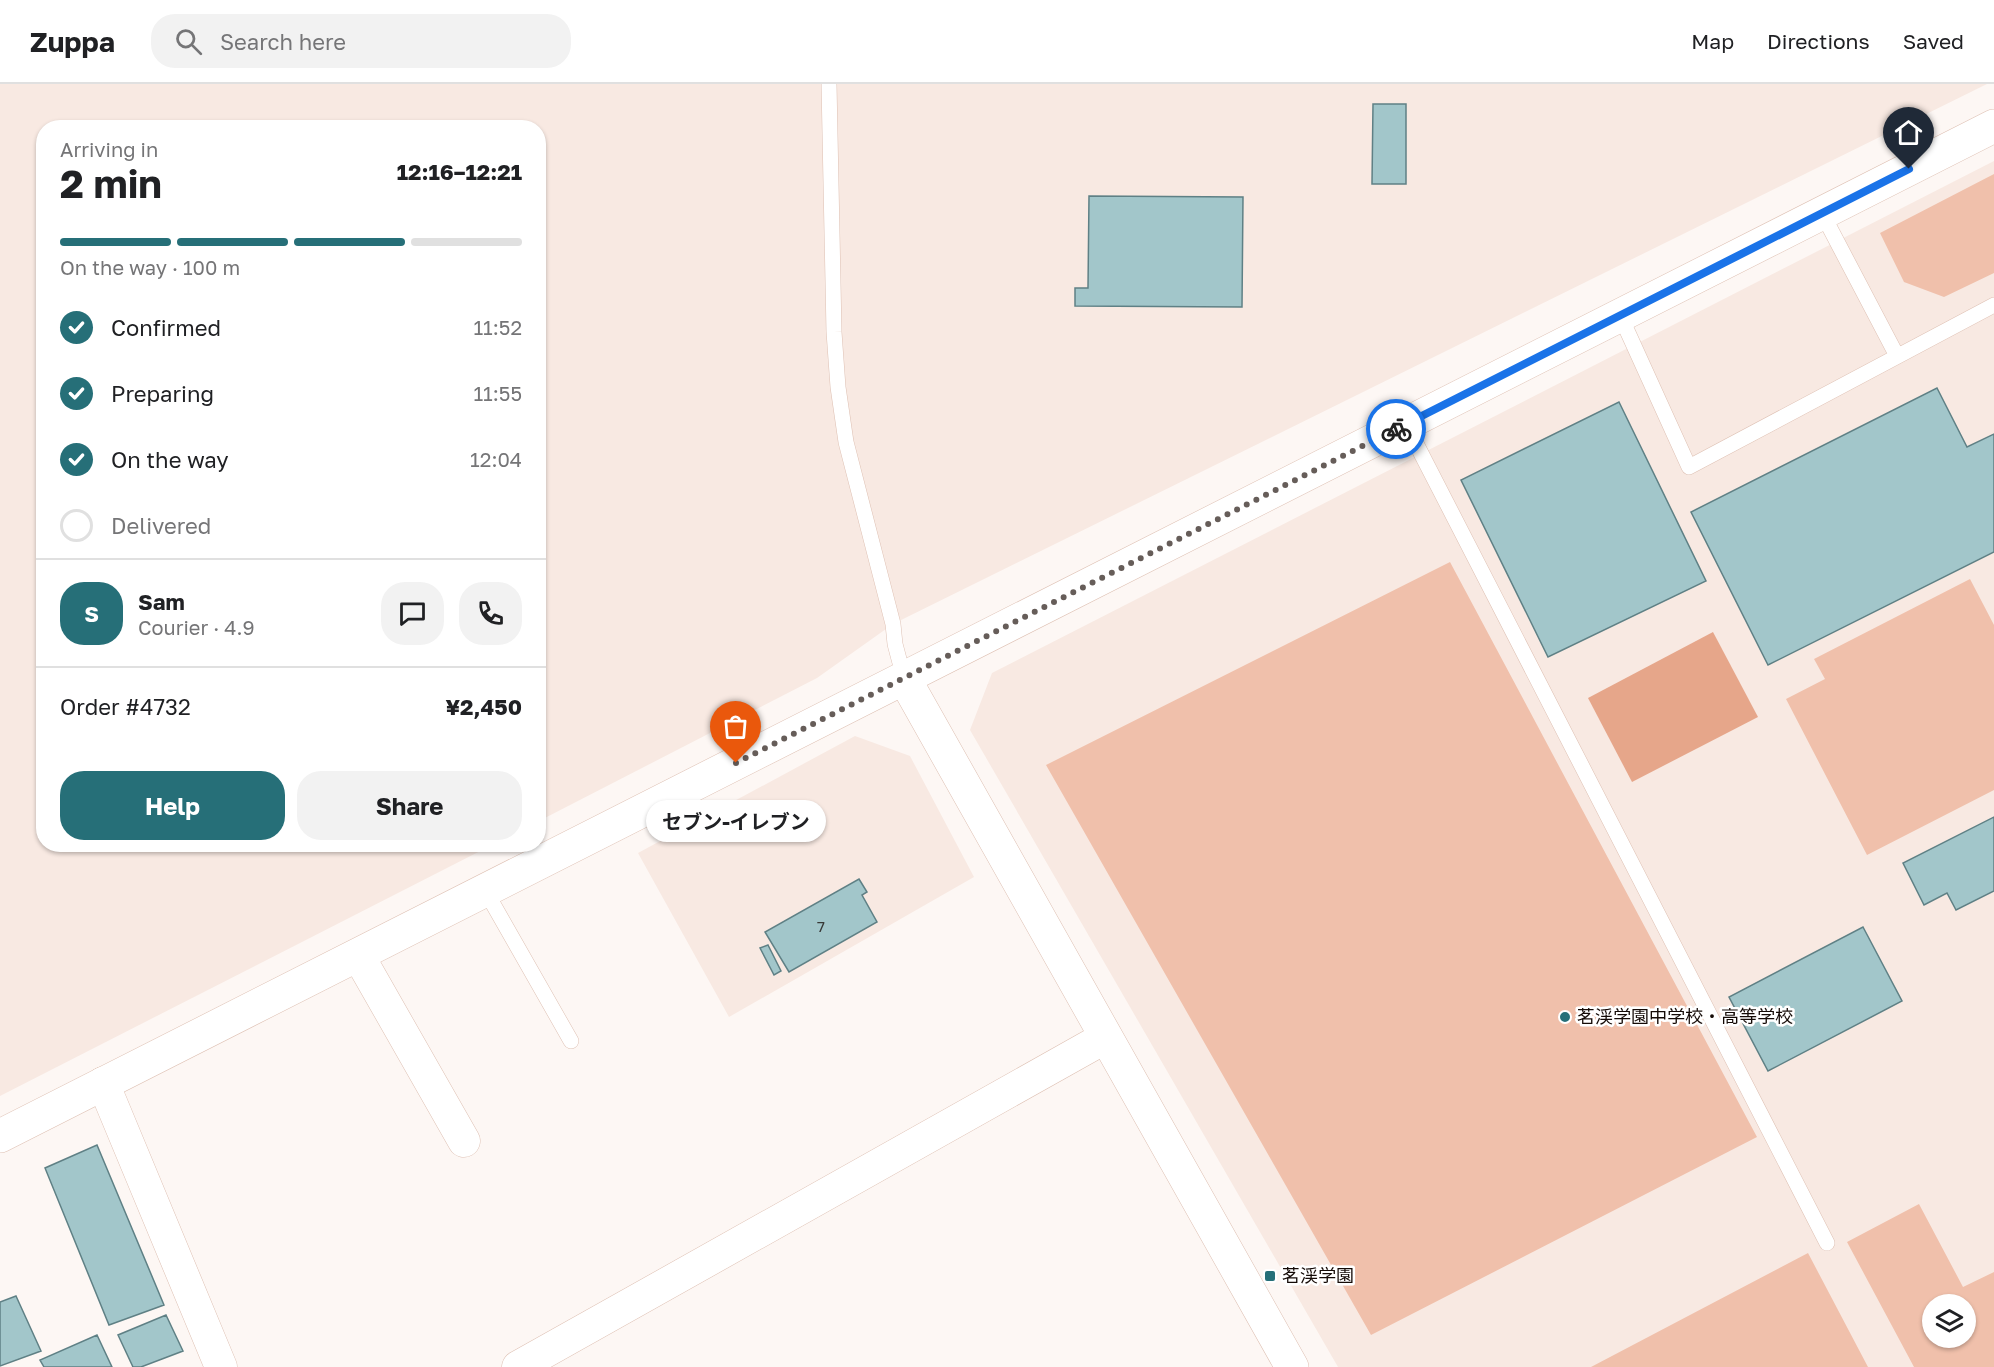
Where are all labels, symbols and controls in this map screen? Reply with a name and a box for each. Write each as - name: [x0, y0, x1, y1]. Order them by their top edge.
- search box: [151, 14, 571, 68]
- text: Zuppa: [30, 25, 115, 58]
- icon: search: [172, 25, 205, 58]
- text: Search here: [220, 28, 346, 55]
- text: Map: [1691, 28, 1734, 54]
- text: Directions: [1767, 28, 1870, 54]
- text: Saved: [1903, 28, 1964, 54]
- pin: [1883, 107, 1934, 169]
- icon: home: [1892, 116, 1925, 149]
- text: Arriving in: [60, 137, 158, 161]
- text: 12:16–12:21: [397, 158, 522, 185]
- text: 2 min: [60, 160, 162, 207]
- text: On the way · 100 m: [60, 255, 240, 279]
- icon: check: [60, 311, 93, 344]
- text: Confirmed: [111, 314, 221, 341]
- text: 11:52: [473, 315, 522, 339]
- icon: check: [60, 377, 93, 410]
- text: Preparing: [111, 380, 214, 407]
- text: 11:55: [473, 381, 522, 405]
- courier: [1366, 399, 1426, 459]
- icon: bike: [1380, 413, 1413, 446]
- icon: check: [60, 443, 93, 476]
- text: On the way: [111, 446, 229, 473]
- text: 12:04: [470, 447, 522, 471]
- text: Delivered: [111, 512, 211, 539]
- button: chat: [381, 582, 444, 645]
- button: phone: [459, 582, 522, 645]
- text: Sam: [138, 588, 185, 615]
- text: S: [84, 600, 99, 627]
- text: Courier · 4.9: [138, 615, 255, 639]
- text: Order #4732: [60, 693, 191, 720]
- text: ¥2,450: [446, 693, 522, 720]
- pin: [710, 701, 761, 763]
- icon: bag: [719, 710, 752, 743]
- button: Help: [60, 771, 285, 840]
- button: Share: [297, 771, 522, 840]
- callout: セブン-イレブン: [646, 799, 826, 841]
- text: セブン-イレブン: [662, 809, 810, 833]
- house number: 7: [817, 917, 825, 935]
- place label: 茗渓学園中学校・高等学校: [1577, 1005, 1793, 1027]
- marker: 茗渓学園中学校・高等学校: [1558, 1010, 1572, 1024]
- place label: 茗渓学園: [1282, 1264, 1354, 1286]
- marker: 茗渓学園: [1263, 1269, 1277, 1283]
- map controls: [1922, 1294, 1976, 1348]
- button: layers: [1922, 1294, 1976, 1348]

